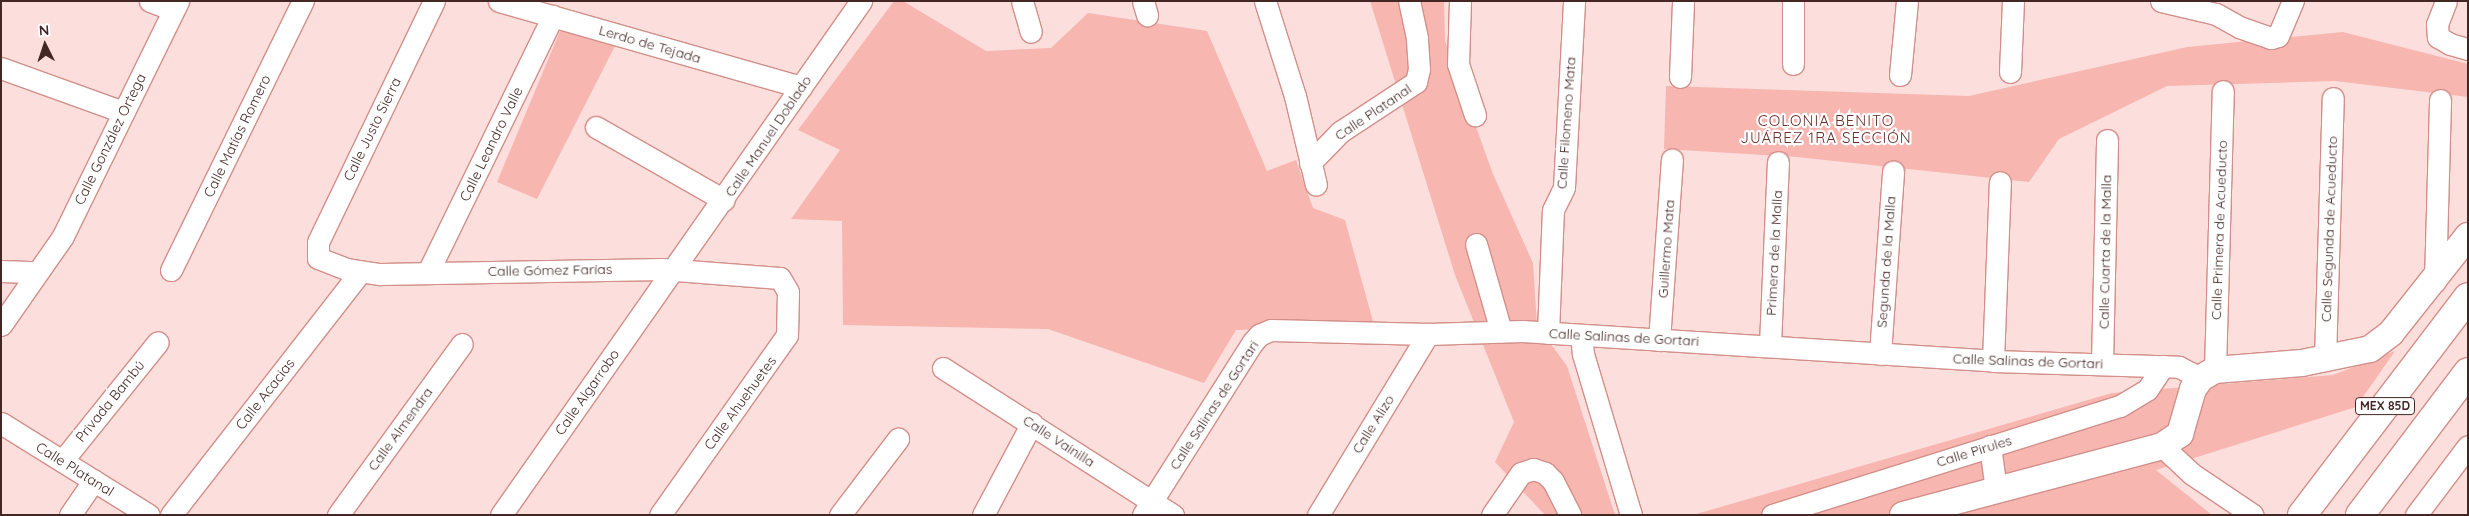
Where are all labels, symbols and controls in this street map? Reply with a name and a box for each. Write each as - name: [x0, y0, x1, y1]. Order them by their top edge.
- north arrow: [20, 20, 70, 70]
- text: N: [38, 21, 50, 39]
- street label: Lerdo de Tejada: [597, 21, 703, 67]
- street label: Calle Filomeno Mata: [1553, 56, 1579, 190]
- street label: Calle González Ortega: [71, 70, 149, 208]
- street label: Calle Matías Romero: [200, 72, 274, 200]
- street label: Calle Manuel Doblado: [721, 72, 815, 200]
- street label: Calle Justo Sierra: [340, 75, 404, 183]
- street label: Calle Platanal: [1332, 80, 1414, 144]
- street label: Calle Leandro Valle: [456, 84, 526, 204]
- district label: COLONIA BENITO JUÁREZ 1RA SECCIÓN: [1738, 111, 1914, 146]
- street label: Calle Segunda de Acueducto: [2317, 136, 2341, 322]
- street label: Calle Primera de Acueducto: [2207, 140, 2231, 320]
- street label: Calle Cuarta de la Malla: [2095, 175, 2115, 329]
- street label: Primera de la Malla: [1762, 190, 1786, 316]
- street label: Segunda de la Malla: [1873, 196, 1899, 328]
- street label: Guillermo Mata: [1654, 199, 1678, 299]
- street label: Calle Gómez Farías: [488, 261, 612, 279]
- street label: Calle Salinas de Gortari: [1548, 325, 1700, 349]
- street label: Calle Salinas de Gortari: [1166, 337, 1262, 473]
- street label: Calle Algarrobo: [551, 346, 623, 438]
- street label: Calle Salinas de Gortari: [1952, 350, 2104, 372]
- street label: Calle Ahuehuetes: [700, 353, 780, 453]
- street label: Calle Acacias: [232, 355, 298, 433]
- street label: Privada Bambú: [72, 357, 148, 445]
- street label: Calle Almendra: [364, 384, 436, 474]
- street label: Calle Alizo: [1348, 392, 1398, 456]
- road number: MEX 85D: [2355, 396, 2415, 416]
- street label: Calle Vainilla: [1020, 412, 1098, 470]
- street label: Calle Pirules: [1934, 432, 2014, 470]
- street label: Calle Platanal: [33, 438, 117, 500]

